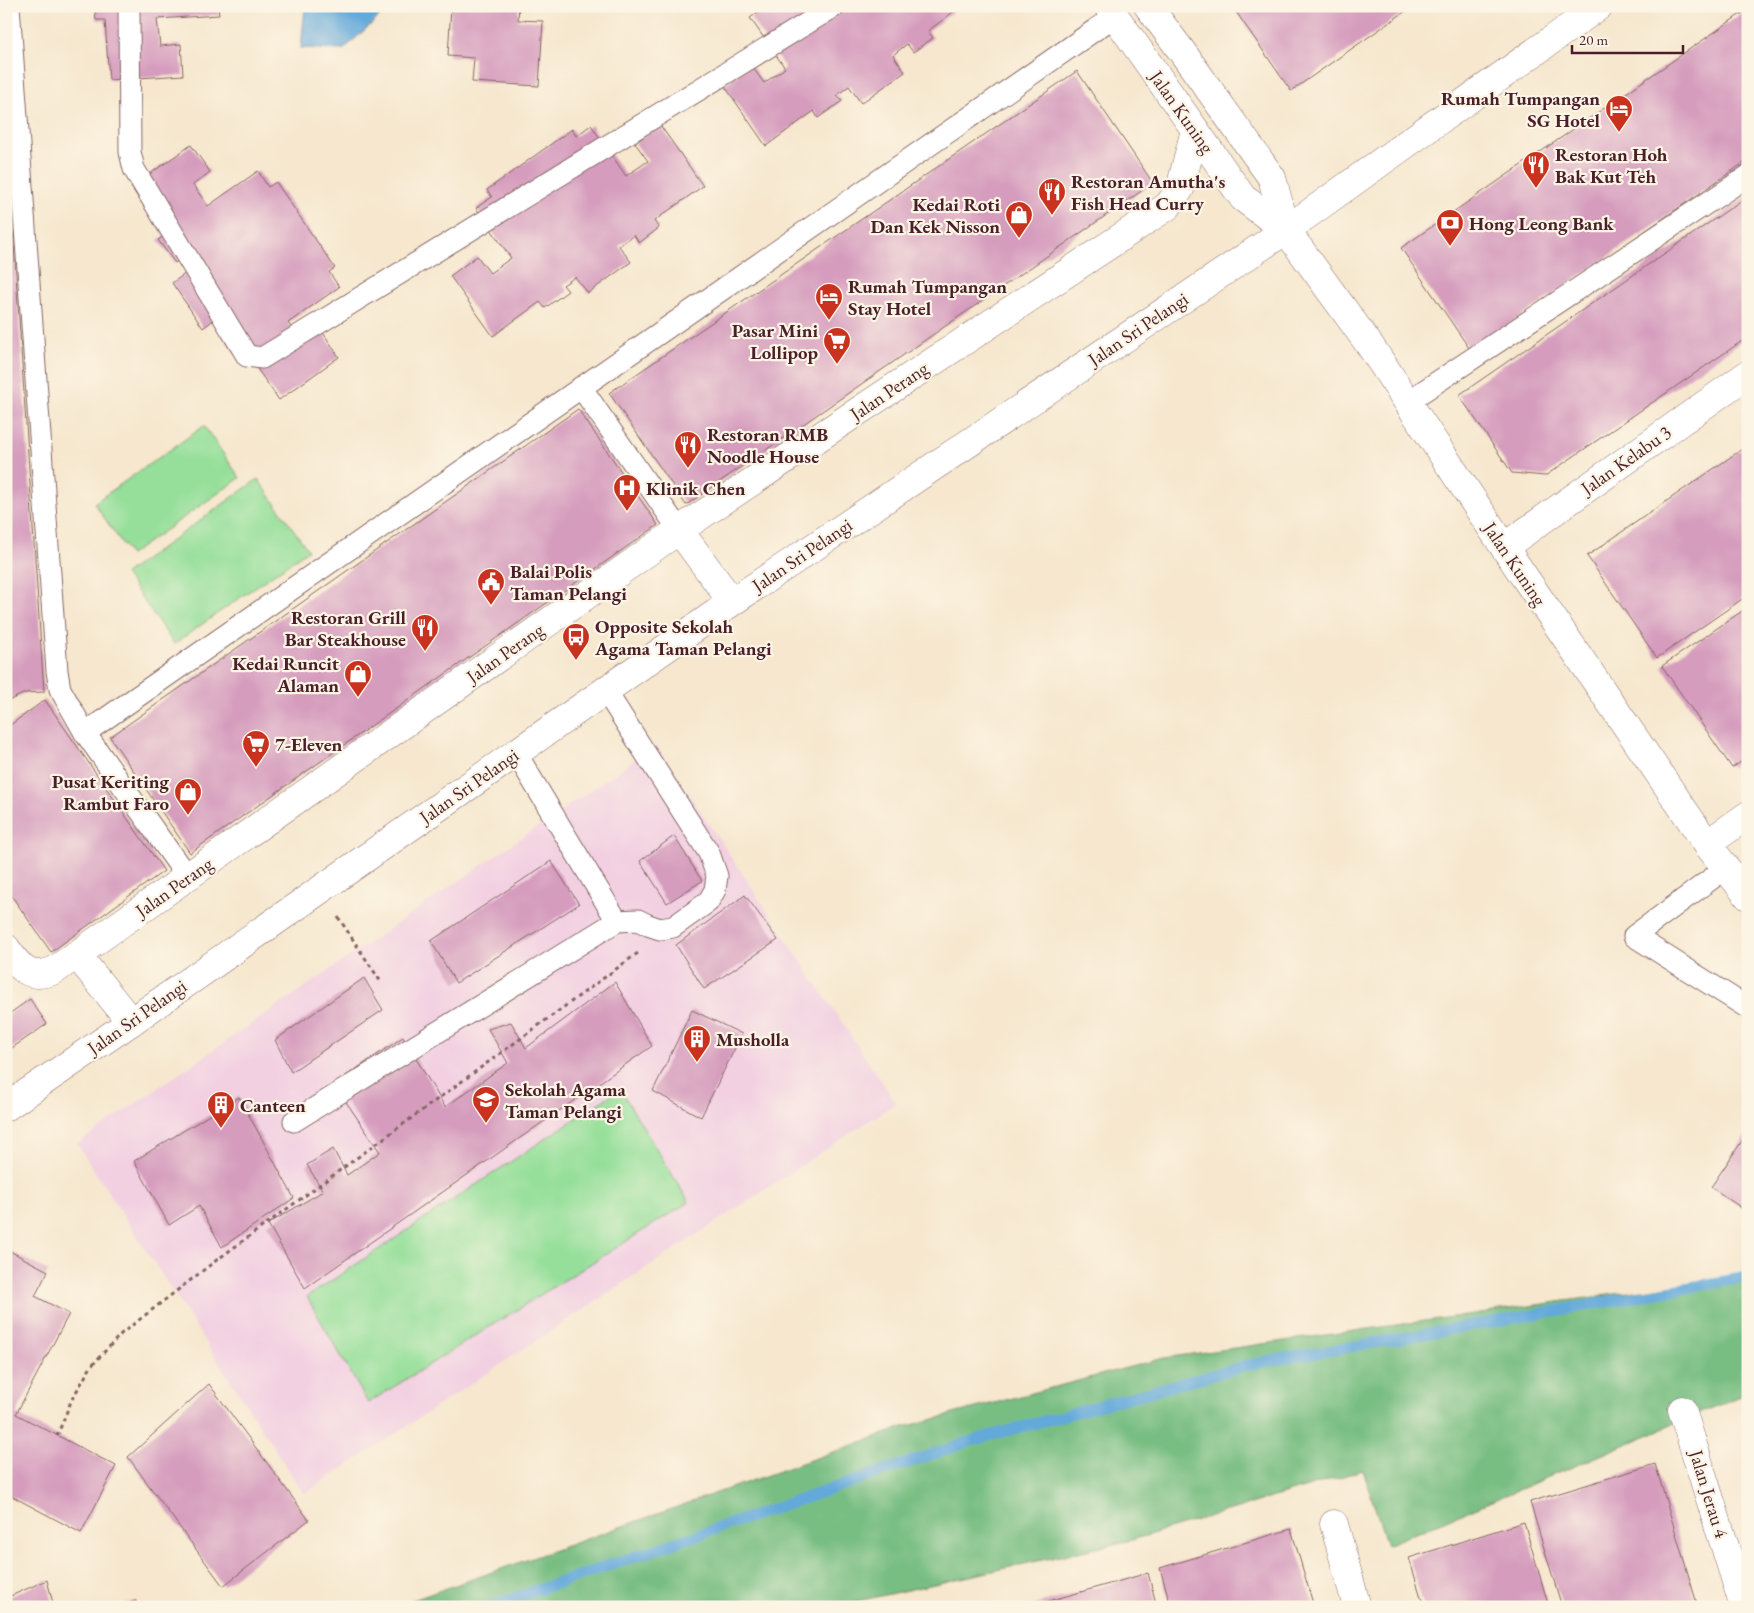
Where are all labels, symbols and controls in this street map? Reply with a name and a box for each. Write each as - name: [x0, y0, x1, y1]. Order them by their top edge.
- scale bar: [1572, 22, 1683, 54]
- text: 20 m: [1579, 30, 1608, 49]
- street label: Jalan Kuning: [1143, 64, 1220, 159]
- place label: Rumah Tumpangan SG Hotel: [1441, 86, 1601, 133]
- hotel icon: Rumah Tumpangan SG Hotel: [1604, 94, 1634, 133]
- place label: Restoran Hoh Bak Kut Teh: [1555, 142, 1668, 189]
- restaurant icon: Restoran Hoh Bak Kut Teh: [1521, 150, 1551, 189]
- place label: Restoran Amutha's Fish Head Curry: [1071, 169, 1225, 216]
- restaurant icon: Restoran Amutha's Fish Head Curry: [1037, 177, 1067, 216]
- place label: Kedai Roti Dan Kek Nisson: [870, 192, 1000, 239]
- shop icon: Kedai Roti Dan Kek Nisson: [1004, 200, 1034, 239]
- bank icon: Hong Leong Bank: [1435, 208, 1465, 247]
- place label: Hong Leong Bank: [1469, 211, 1614, 236]
- place label: Rumah Tumpangan Stay Hotel: [848, 274, 1007, 321]
- hotel icon: Rumah Tumpangan Stay Hotel: [814, 282, 844, 321]
- street label: Jalan Sri Pelangi: [1081, 286, 1193, 373]
- place label: Pasar Mini Lollipop: [732, 318, 819, 365]
- supermarket icon: Pasar Mini Lollipop: [822, 326, 852, 365]
- street label: Jalan Perang: [843, 355, 934, 427]
- street label: Jalan Kelabu 3: [1574, 420, 1676, 502]
- place label: Restoran RMB Noodle House: [707, 422, 828, 469]
- restaurant icon: Restoran RMB Noodle House: [673, 430, 703, 469]
- hospital icon: Klinik Chen: [612, 473, 642, 512]
- place label: Klinik Chen: [646, 476, 746, 501]
- street label: Jalan Sri Pelangi: [745, 512, 857, 599]
- street label: Jalan Kuning: [1477, 516, 1553, 611]
- place label: Balai Polis Taman Pelangi: [510, 559, 627, 606]
- public building icon: Balai Polis Taman Pelangi: [476, 567, 506, 606]
- place label: Restoran Grill Bar Steakhouse: [285, 605, 407, 652]
- restaurant icon: Restoran Grill Bar Steakhouse: [410, 613, 440, 652]
- place label: Opposite Sekolah Agama Taman Pelangi: [594, 614, 772, 661]
- street label: Jalan Perang: [460, 617, 549, 690]
- bus stop icon: Opposite Sekolah Agama Taman Pelangi: [561, 622, 591, 661]
- place label: Kedai Runcit Alaman: [232, 651, 339, 698]
- shop icon: Kedai Runcit Alaman: [343, 659, 373, 698]
- supermarket icon: 7-Eleven: [241, 729, 271, 768]
- place label: 7-Eleven: [275, 732, 343, 757]
- street label: Jalan Sri Pelangi: [413, 742, 524, 831]
- place label: Pusat Keriting Rambut Faro: [52, 769, 169, 816]
- shop icon: Pusat Keriting Rambut Faro: [173, 777, 203, 816]
- street label: Jalan Perang: [129, 851, 218, 924]
- street label: Jalan Sri Pelangi: [81, 973, 192, 1062]
- building icon: Musholla: [682, 1024, 712, 1063]
- place label: Musholla: [716, 1027, 790, 1052]
- place label: Sekolah Agama Taman Pelangi: [505, 1077, 626, 1124]
- school or university icon: Sekolah Agama Taman Pelangi: [471, 1085, 501, 1124]
- building icon: Canteen: [206, 1090, 236, 1129]
- place label: Canteen: [240, 1093, 306, 1118]
- street label: Jalan Jerau 4: [1683, 1445, 1734, 1542]

